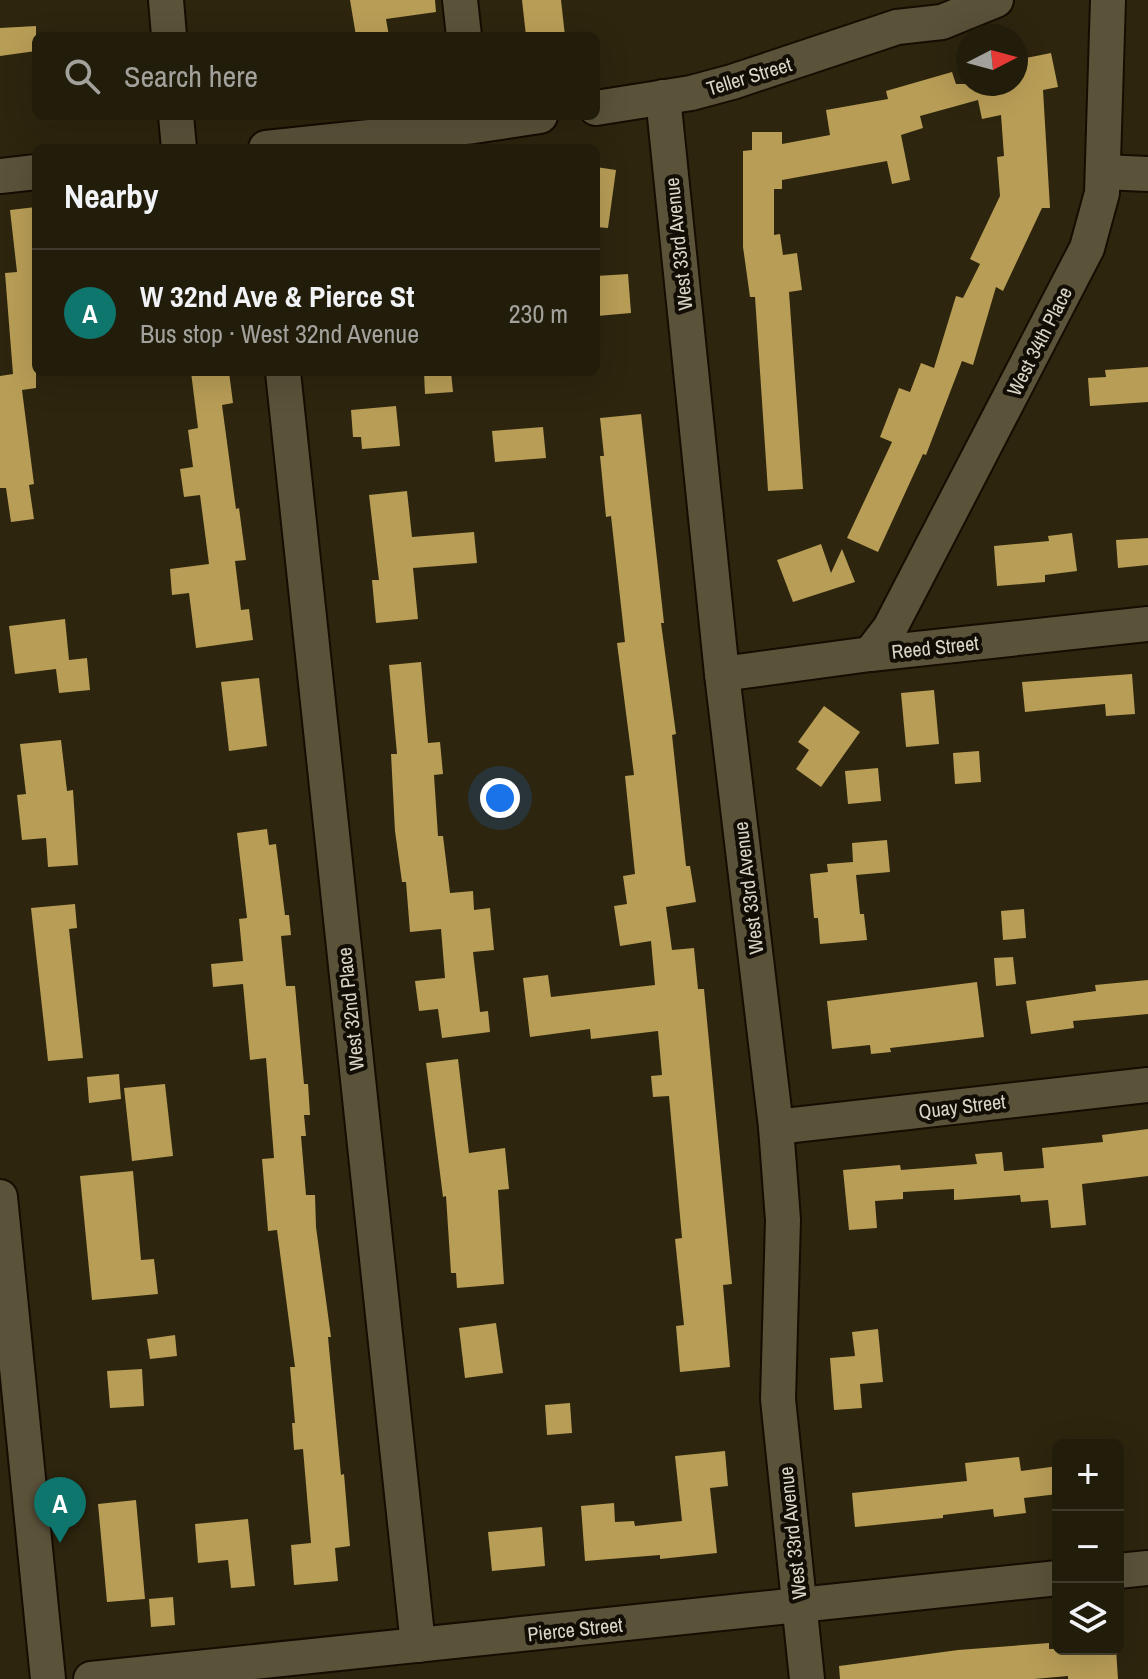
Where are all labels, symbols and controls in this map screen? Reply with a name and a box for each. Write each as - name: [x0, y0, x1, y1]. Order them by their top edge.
- north arrow: [956, 24, 1028, 96]
- search box: [32, 32, 600, 120]
- street label: Teller Street: [703, 50, 795, 102]
- icon: search: [60, 54, 104, 98]
- text: Search here: [124, 56, 258, 96]
- text: Nearby: [64, 173, 159, 219]
- street label: West 33rd Avenue: [658, 176, 698, 312]
- text: W 32nd Ave & Pierce St: [140, 276, 414, 316]
- street label: West 34th Place: [1000, 282, 1078, 400]
- text: A: [82, 296, 98, 331]
- text: 230 m: [509, 296, 568, 331]
- text: Bus stop · West 32nd Avenue: [140, 316, 419, 351]
- street label: Reed Street: [890, 629, 980, 665]
- your location: [480, 778, 520, 818]
- street label: West 33rd Avenue: [726, 820, 770, 956]
- street label: West 32nd Place: [330, 946, 370, 1072]
- street label: Quay Street: [917, 1087, 1008, 1125]
- map controls: [1052, 1439, 1124, 1655]
- button: +: [1052, 1439, 1124, 1511]
- street label: West 33rd Avenue: [772, 1465, 812, 1601]
- pin: A: [34, 1477, 86, 1543]
- button: −: [1052, 1511, 1124, 1583]
- button: layers: [1052, 1583, 1124, 1655]
- street label: Pierce Street: [526, 1611, 624, 1647]

